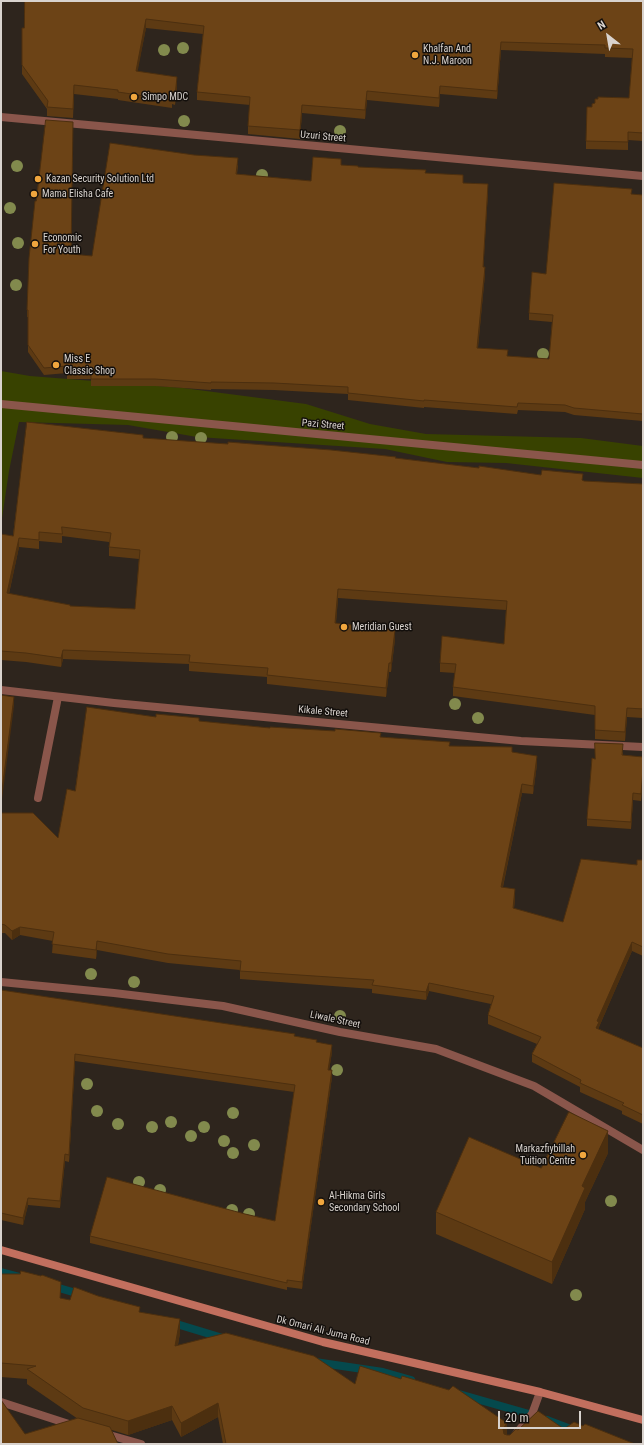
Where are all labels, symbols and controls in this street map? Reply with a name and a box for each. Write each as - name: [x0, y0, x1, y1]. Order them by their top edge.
- north arrow: [588, 16, 628, 56]
- text: N: [595, 18, 608, 33]
- place label: Khalfan And N.J. Maroon: [423, 43, 472, 66]
- marker: Khalfan And N.J. Maroon: [410, 50, 420, 60]
- place label: Simpo MDC: [142, 91, 188, 103]
- marker: Simpo MDC: [129, 92, 139, 102]
- street label: Uzuri Street: [300, 129, 346, 145]
- place label: Kazan Security Solution Ltd: [46, 173, 154, 185]
- marker: Kazan Security Solution Ltd: [33, 174, 43, 184]
- place label: Mama Elisha Cafe: [42, 188, 113, 200]
- marker: Mama Elisha Cafe: [29, 189, 39, 199]
- place label: Economic For Youth: [43, 232, 82, 256]
- marker: Economic For Youth: [30, 239, 40, 249]
- place label: Miss E Classic Shop: [64, 353, 115, 376]
- marker: Miss E Classic Shop: [51, 360, 61, 370]
- street label: Pazi Street: [301, 417, 345, 433]
- place label: Meridian Guest: [352, 621, 412, 633]
- marker: Meridian Guest: [339, 622, 349, 632]
- street label: Kikale Street: [298, 704, 348, 720]
- street label: Liwale Street: [309, 1009, 361, 1031]
- place label: Markazfiybillah Tuition Centre: [515, 1143, 575, 1166]
- marker: Markazfiybillah Tuition Centre: [578, 1150, 588, 1160]
- place label: Al-Hikma Girls Secondary School: [329, 1190, 400, 1214]
- marker: Al-Hikma Girls Secondary School: [316, 1197, 326, 1207]
- street label: Dk Omari Ali Juma Road: [275, 1314, 371, 1348]
- scale bar: [500, 1403, 583, 1429]
- text: 20 m: [505, 1411, 529, 1425]

